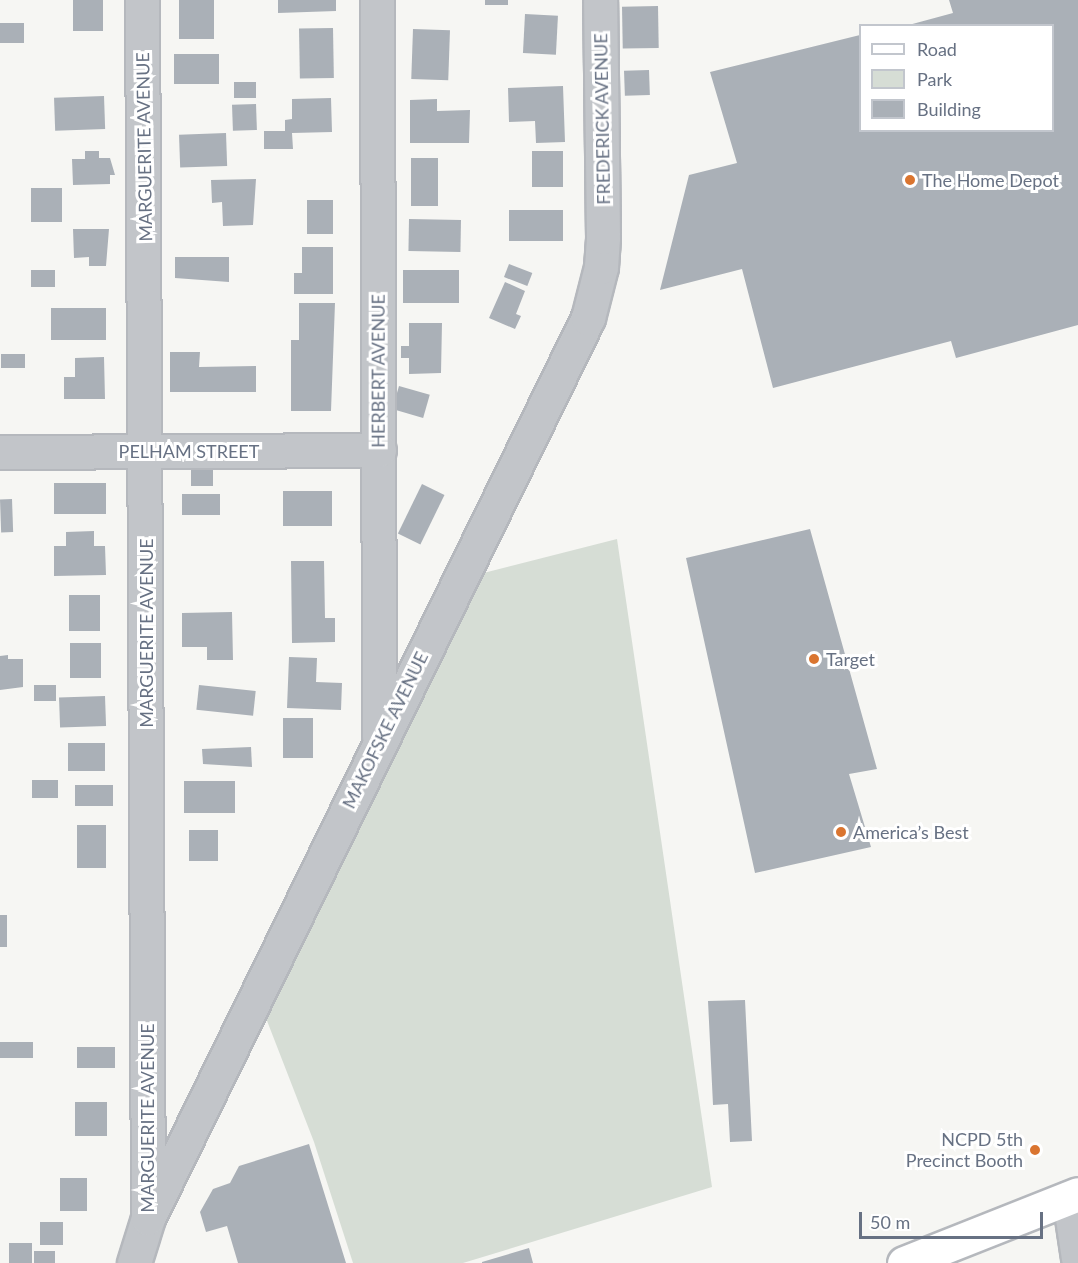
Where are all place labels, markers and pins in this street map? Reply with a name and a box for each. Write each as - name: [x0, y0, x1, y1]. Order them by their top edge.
- place label: The Home Depot: [922, 169, 1059, 191]
- marker: The Home Depot: [903, 173, 917, 187]
- place label: Target: [826, 648, 875, 670]
- marker: Target: [807, 652, 821, 666]
- place label: America’s Best: [853, 821, 969, 843]
- marker: America’s Best: [834, 825, 848, 839]
- place label: NCPD 5th Precinct Booth: [906, 1129, 1023, 1172]
- marker: NCPD 5th Precinct Booth: [1028, 1143, 1042, 1157]

